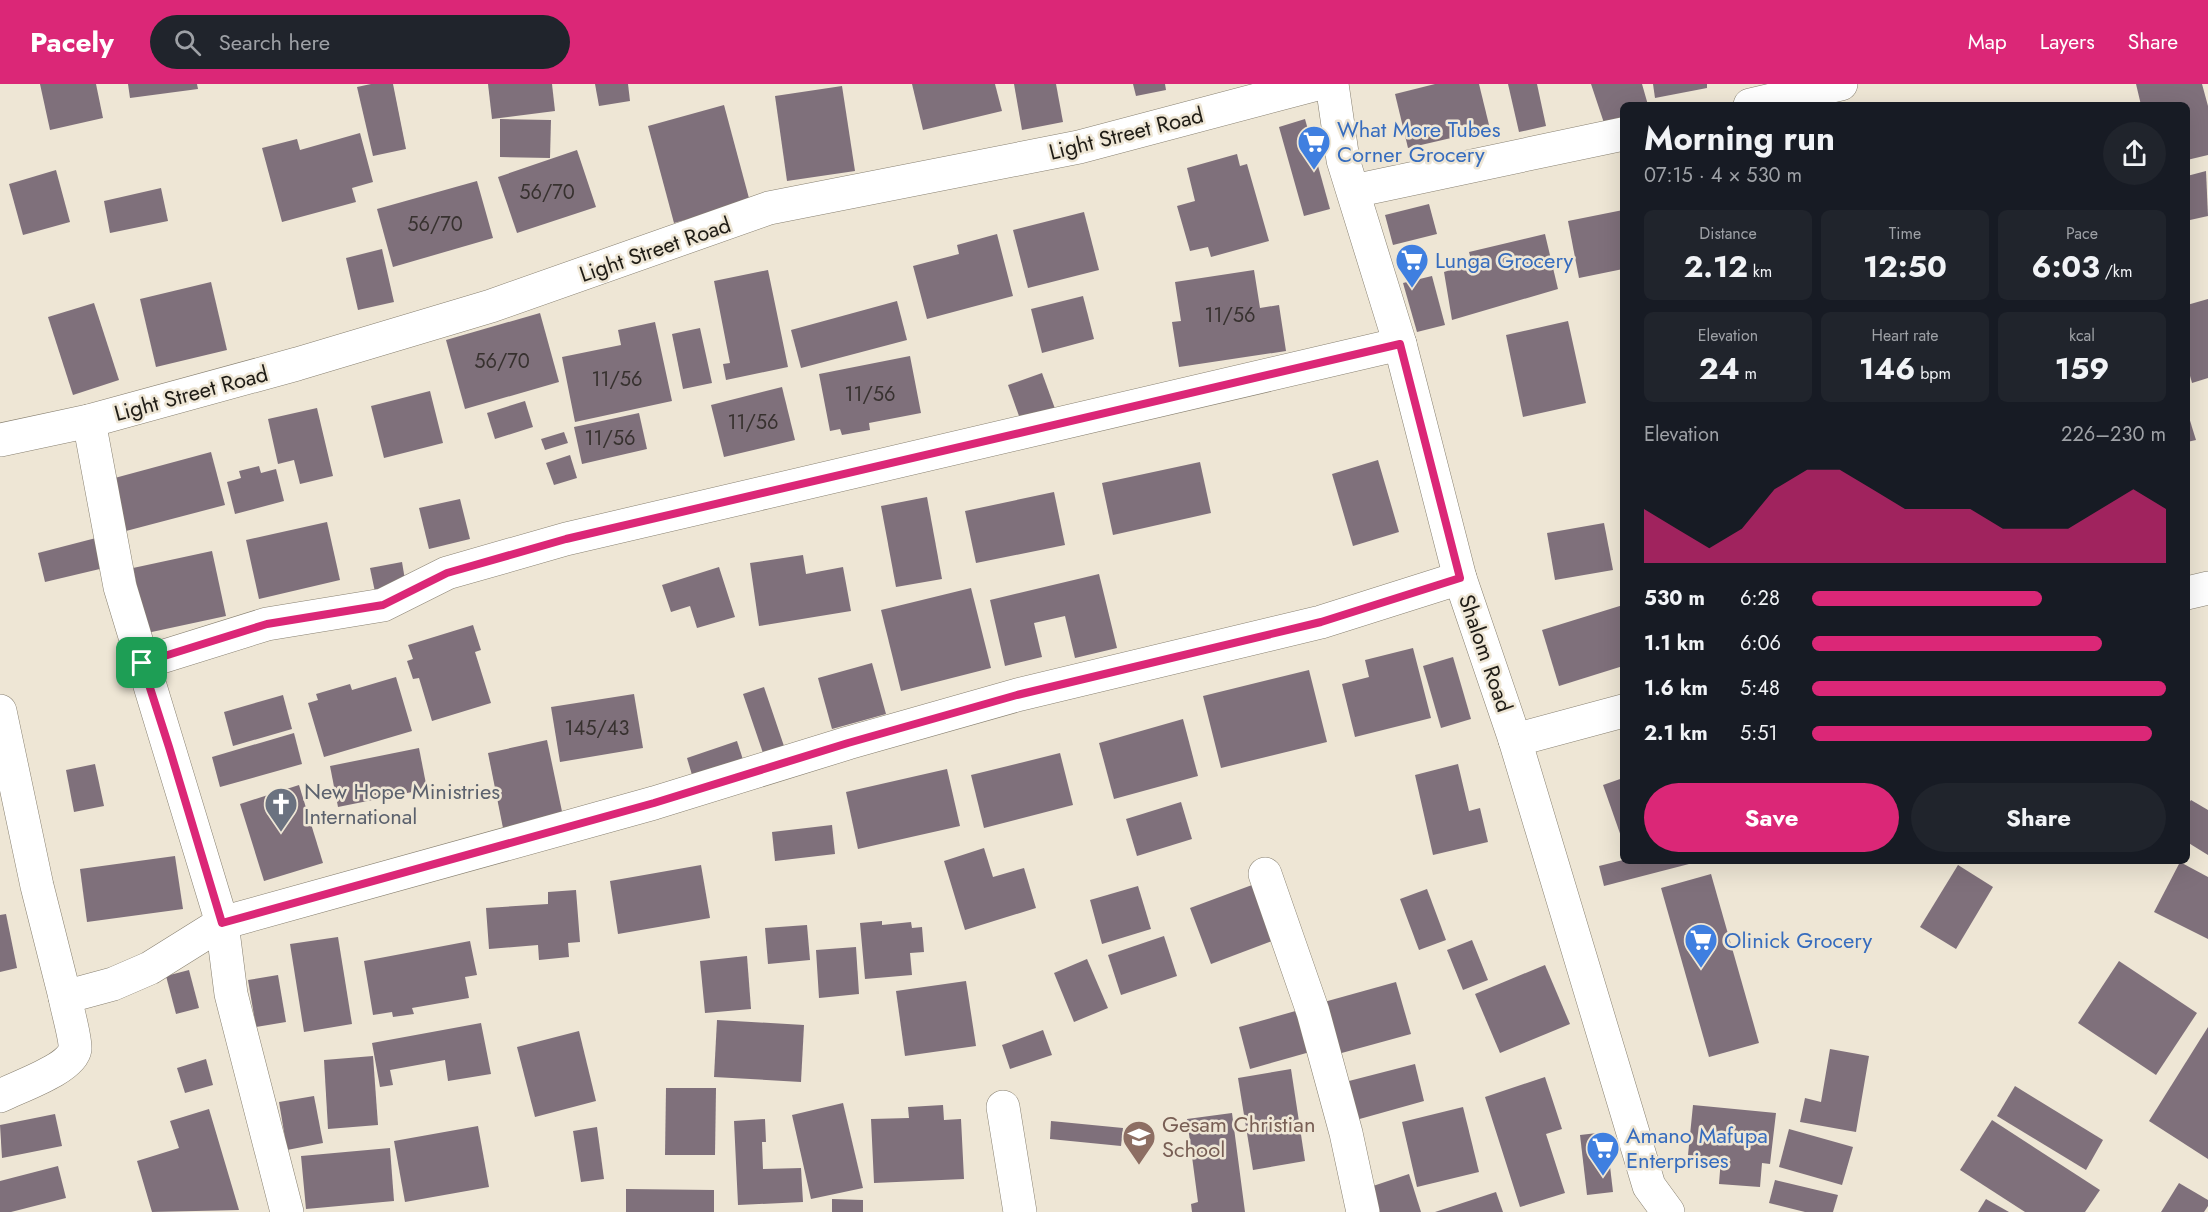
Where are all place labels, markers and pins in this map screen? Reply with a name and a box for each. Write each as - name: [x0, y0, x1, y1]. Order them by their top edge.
- place label: What More Tubes Corner Grocery: [1337, 113, 1501, 170]
- supermarket icon: What More Tubes Corner Grocery: [1296, 124, 1332, 171]
- supermarket icon: Lunga Grocery: [1394, 242, 1430, 289]
- place label: Lunga Grocery: [1435, 244, 1574, 276]
- pin: [116, 637, 167, 688]
- place label: New Hope Ministries International: [304, 775, 500, 832]
- church icon: New Hope Ministries International: [263, 786, 299, 833]
- supermarket icon: Olinick Grocery: [1683, 922, 1719, 969]
- place label: Olinick Grocery: [1724, 924, 1873, 956]
- place label: Gesam Christian School: [1162, 1108, 1315, 1165]
- school or university icon: Gesam Christian School: [1121, 1119, 1157, 1166]
- place label: Amano Mafupa Enterprises: [1626, 1119, 1768, 1176]
- supermarket icon: Amano Mafupa Enterprises: [1585, 1130, 1621, 1177]

